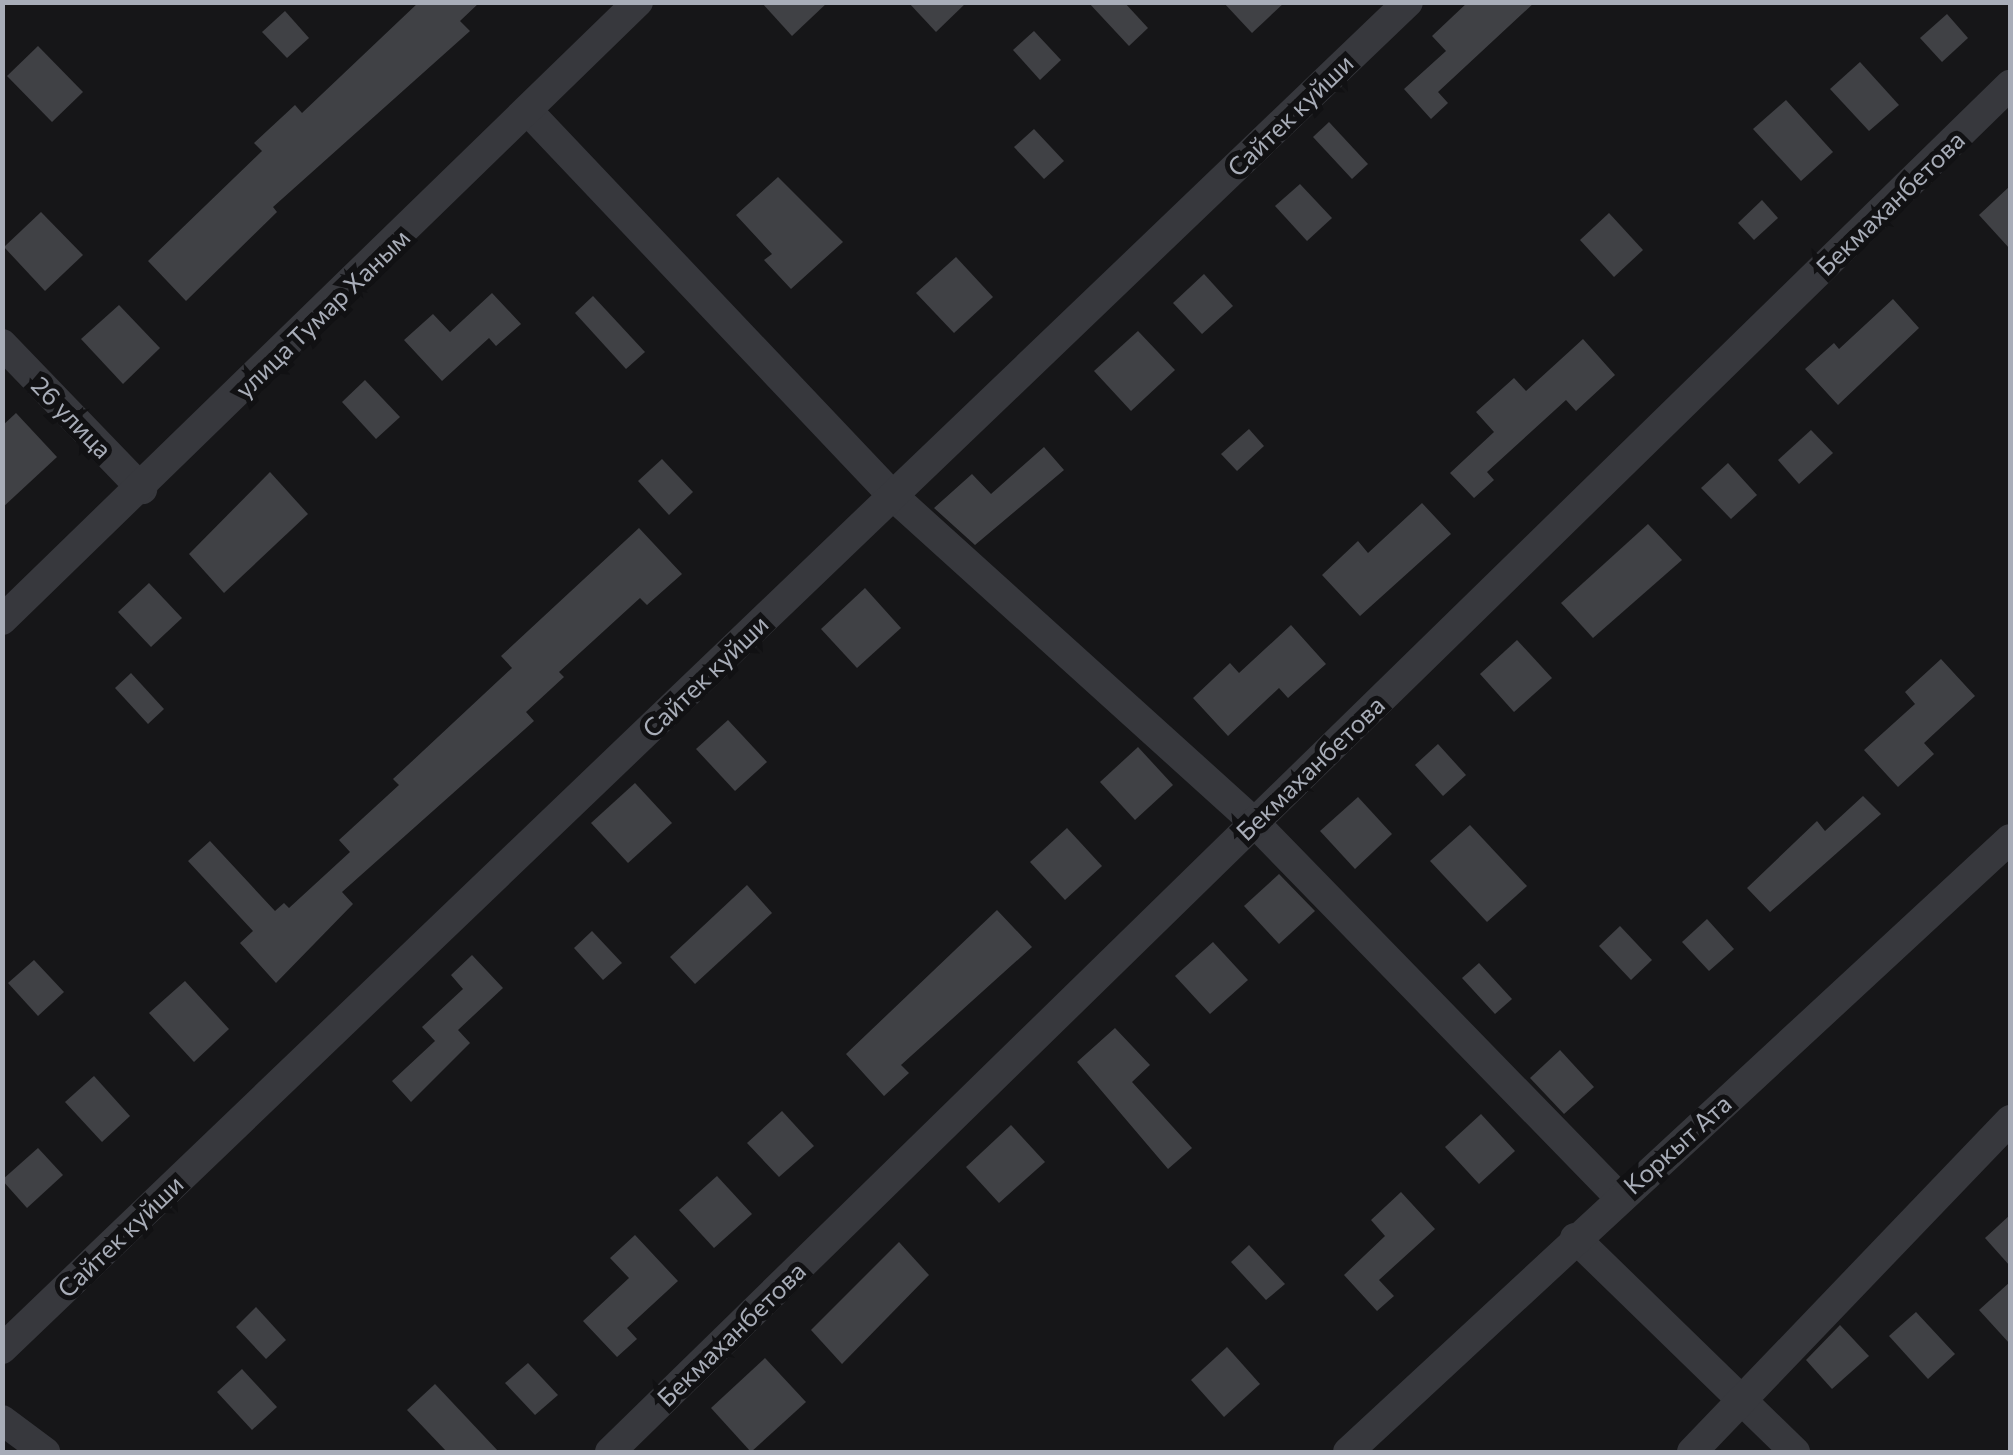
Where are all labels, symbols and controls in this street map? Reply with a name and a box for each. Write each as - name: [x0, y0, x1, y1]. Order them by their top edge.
- street label: Сайтек куйши: [1221, 48, 1359, 182]
- street label: Бекмаханбетова: [1810, 125, 1970, 281]
- street label: улица Тумар Ханым: [229, 222, 415, 404]
- street label: 26 улица: [26, 370, 118, 464]
- street label: Сайтек куйши: [636, 609, 774, 743]
- street label: Бекмаханбетова: [1230, 690, 1390, 846]
- street label: Коркыт Ата: [1617, 1088, 1737, 1200]
- street label: Сайтек куйши: [51, 1169, 189, 1303]
- street label: Бекмаханбетова: [651, 1256, 811, 1412]

